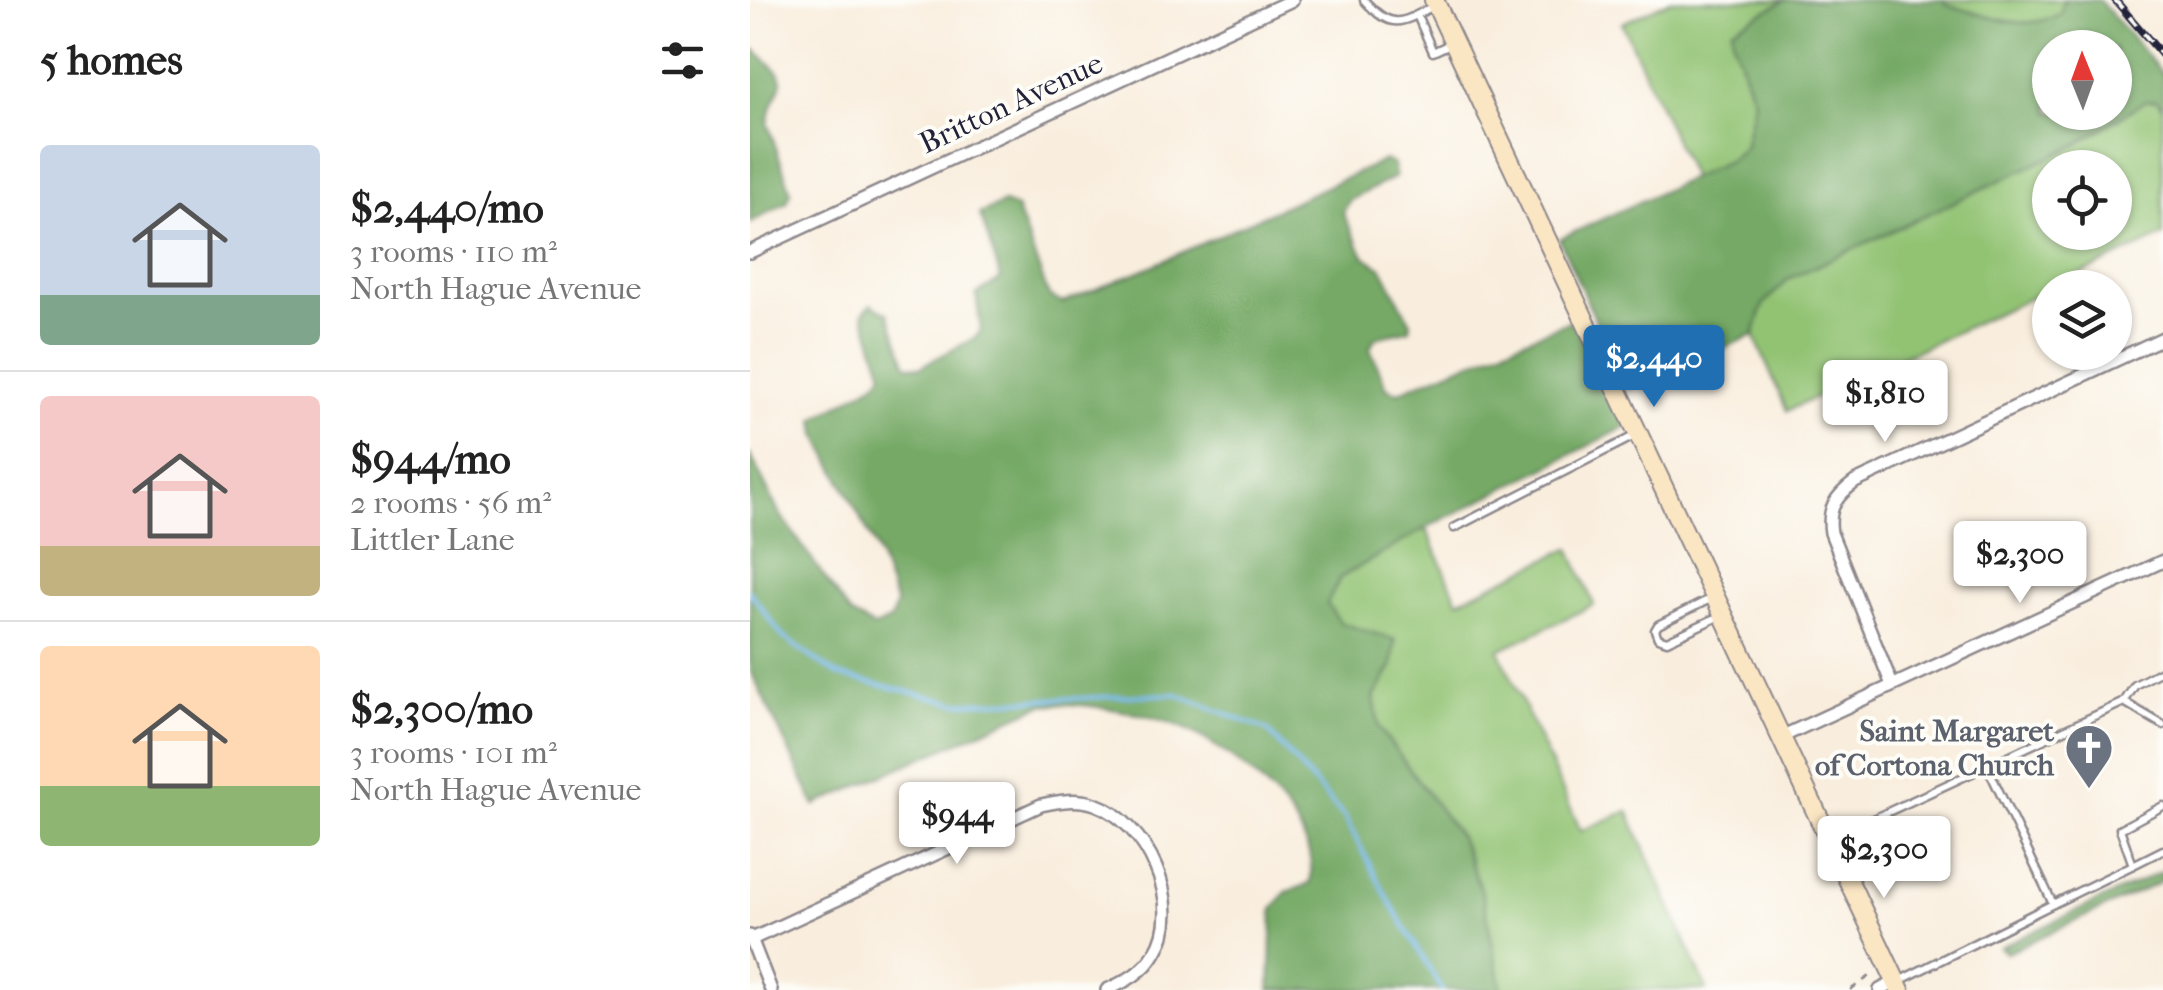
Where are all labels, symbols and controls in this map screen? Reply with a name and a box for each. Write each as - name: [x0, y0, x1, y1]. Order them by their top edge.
- north arrow: [2032, 30, 2132, 130]
- map controls: [2032, 30, 2132, 370]
- icon: filters: [655, 33, 710, 88]
- text: 5 homes: [40, 36, 183, 85]
- street label: Britton Avenue: [914, 46, 1108, 161]
- button: locate: [2032, 150, 2132, 250]
- text: $2,440/mo: [350, 184, 544, 233]
- icon: home: [120, 185, 240, 305]
- text: 3 rooms · 110 m²: [350, 233, 557, 270]
- text: North Hague Avenue: [350, 270, 641, 307]
- button: layers: [2032, 270, 2132, 370]
- pin: $2,440: [1573, 325, 1735, 410]
- text: $2,440: [1605, 339, 1703, 376]
- pin: $1,810: [1804, 360, 1966, 445]
- text: $1,810: [1845, 374, 1925, 411]
- text: $944/mo: [350, 435, 511, 484]
- icon: home: [120, 436, 240, 556]
- text: 2 rooms · 56 m²: [350, 484, 551, 521]
- text: Littler Lane: [350, 521, 515, 558]
- pin: $2,300: [1939, 521, 2101, 606]
- text: $2,300: [1976, 535, 2064, 572]
- text: $2,300/mo: [350, 685, 533, 734]
- icon: home: [120, 686, 240, 806]
- place label: Saint Margaret of Cortona Church: [1815, 714, 2055, 783]
- church icon: Saint Margaret of Cortona Church: [2063, 722, 2115, 790]
- text: 3 rooms · 101 m²: [350, 734, 557, 771]
- text: North Hague Avenue: [350, 771, 641, 808]
- pin: $944: [898, 782, 1016, 867]
- text: $944: [921, 796, 993, 833]
- pin: $2,300: [1803, 816, 1965, 901]
- text: $2,300: [1840, 830, 1928, 867]

